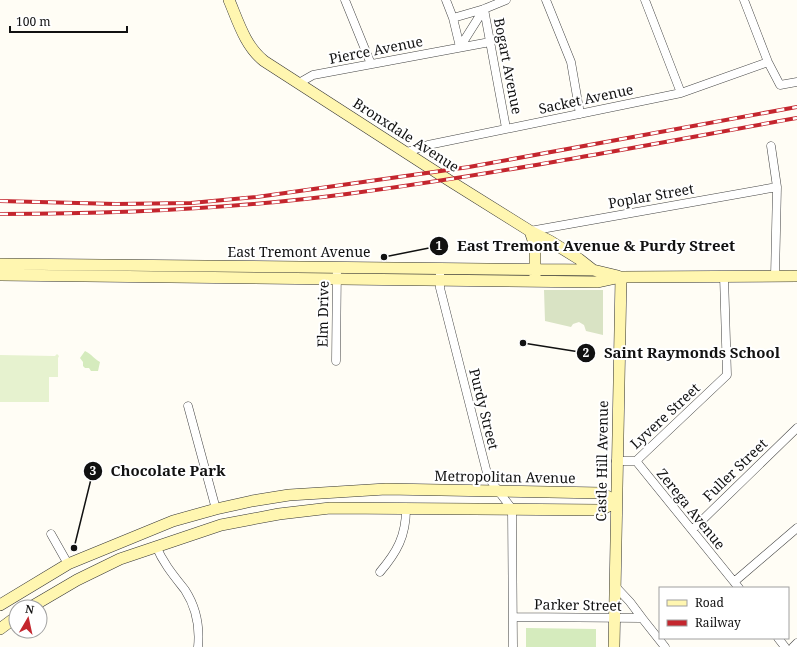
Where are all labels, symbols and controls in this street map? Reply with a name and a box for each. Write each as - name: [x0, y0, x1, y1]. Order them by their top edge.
- scale bar: [10, 8, 127, 34]
- text: 100 m: [16, 13, 51, 30]
- street label: Bogart Avenue: [490, 16, 527, 116]
- street label: Pierce Avenue: [327, 31, 424, 68]
- street label: Sacket Avenue: [537, 79, 635, 118]
- street label: Bronxdale Avenue: [350, 93, 463, 176]
- street label: Poplar Street: [607, 179, 695, 212]
- callout: East Tremont Avenue & Purdy Street: [429, 232, 744, 259]
- text: East Tremont Avenue & Purdy Street: [457, 235, 735, 255]
- text: 1: [436, 237, 443, 254]
- street label: East Tremont Avenue: [227, 242, 371, 261]
- street label: Elm Drive: [312, 280, 333, 348]
- callout: Saint Raymonds School: [576, 339, 788, 366]
- text: Saint Raymonds School: [604, 342, 781, 362]
- text: 2: [583, 344, 590, 361]
- street label: Purdy Street: [465, 366, 504, 452]
- street label: Lyvere Street: [626, 378, 704, 453]
- street label: Castle Hill Avenue: [591, 400, 612, 522]
- street label: Fuller Street: [698, 434, 771, 505]
- callout: Chocolate Park: [83, 457, 234, 484]
- text: Chocolate Park: [110, 460, 226, 480]
- text: 3: [90, 462, 97, 479]
- street label: Zerega Avenue: [653, 464, 730, 553]
- street label: Metropolitan Avenue: [434, 466, 576, 487]
- legend: [659, 587, 789, 639]
- street label: Parker Street: [534, 594, 622, 615]
- text: Road: [695, 594, 725, 611]
- north arrow: [8, 599, 48, 639]
- text: N: [24, 601, 35, 617]
- text: Railway: [695, 614, 741, 631]

